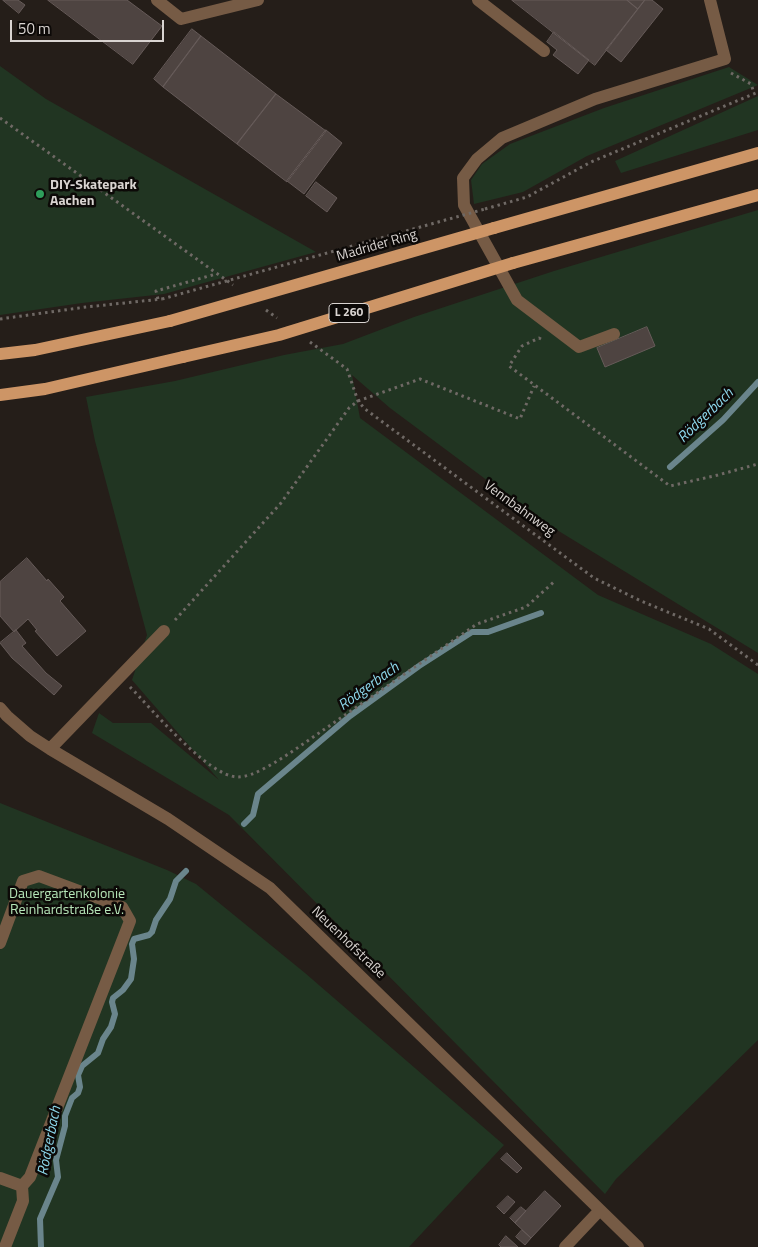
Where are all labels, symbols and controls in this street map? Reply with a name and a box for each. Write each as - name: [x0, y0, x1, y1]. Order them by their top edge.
- scale bar: [12, 10, 166, 42]
- text: 50 m: [18, 17, 51, 40]
- place label: DIY-Skatepark Aachen: [50, 178, 137, 210]
- marker: DIY-Skatepark Aachen: [34, 188, 46, 200]
- street label: Madrider Ring: [335, 227, 419, 265]
- road number: L 260: [329, 304, 369, 322]
- water label: Rödgerbach: [674, 385, 738, 447]
- street label: Vennbahnweg: [480, 478, 558, 540]
- water label: Rödgerbach: [335, 659, 403, 715]
- park label: Dauergartenkolonie Reinhardstraße e.V.: [9, 887, 125, 920]
- street label: Neuenhofstraße: [307, 903, 389, 983]
- water label: Rödgerbach: [34, 1105, 66, 1177]

